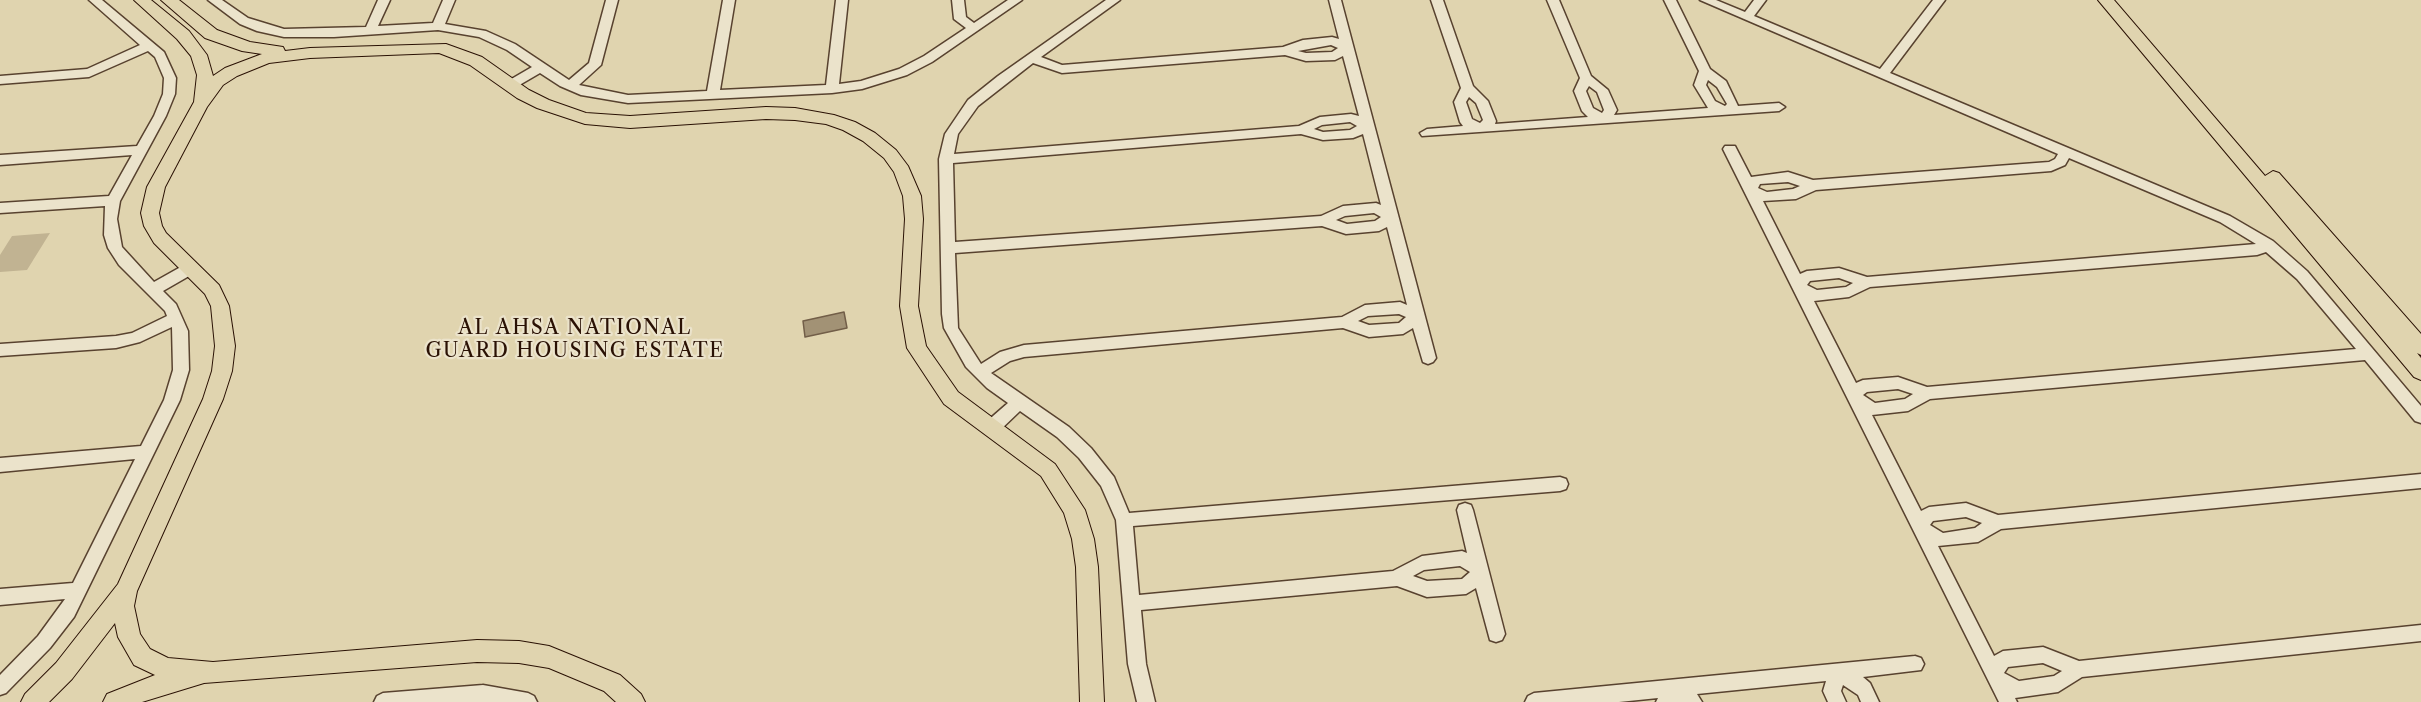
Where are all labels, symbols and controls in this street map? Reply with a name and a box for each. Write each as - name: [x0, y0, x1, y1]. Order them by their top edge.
- district label: AL AHSA NATIONAL GUARD HOUSING ESTATE: [425, 316, 725, 363]

